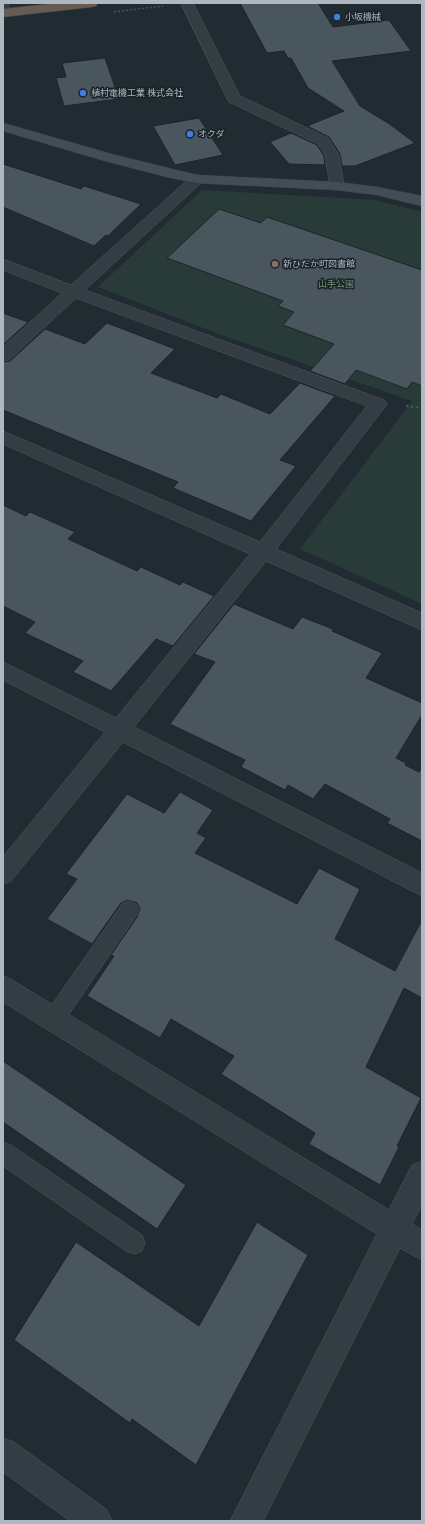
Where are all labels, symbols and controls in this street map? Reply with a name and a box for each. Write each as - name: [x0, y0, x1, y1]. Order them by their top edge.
- place label: 小坂機械: [345, 11, 381, 22]
- marker: 小坂機械: [332, 12, 342, 22]
- place label: 植村電機工業 株式会社: [91, 87, 183, 98]
- marker: 植村電機工業 株式会社: [78, 88, 88, 98]
- marker: オクダ: [185, 129, 195, 139]
- place label: オクダ: [198, 129, 224, 139]
- marker: 新ひだか町図書館: [270, 259, 280, 269]
- place label: 新ひだか町図書館: [283, 259, 355, 269]
- park label: 山手公園: [318, 279, 354, 289]

